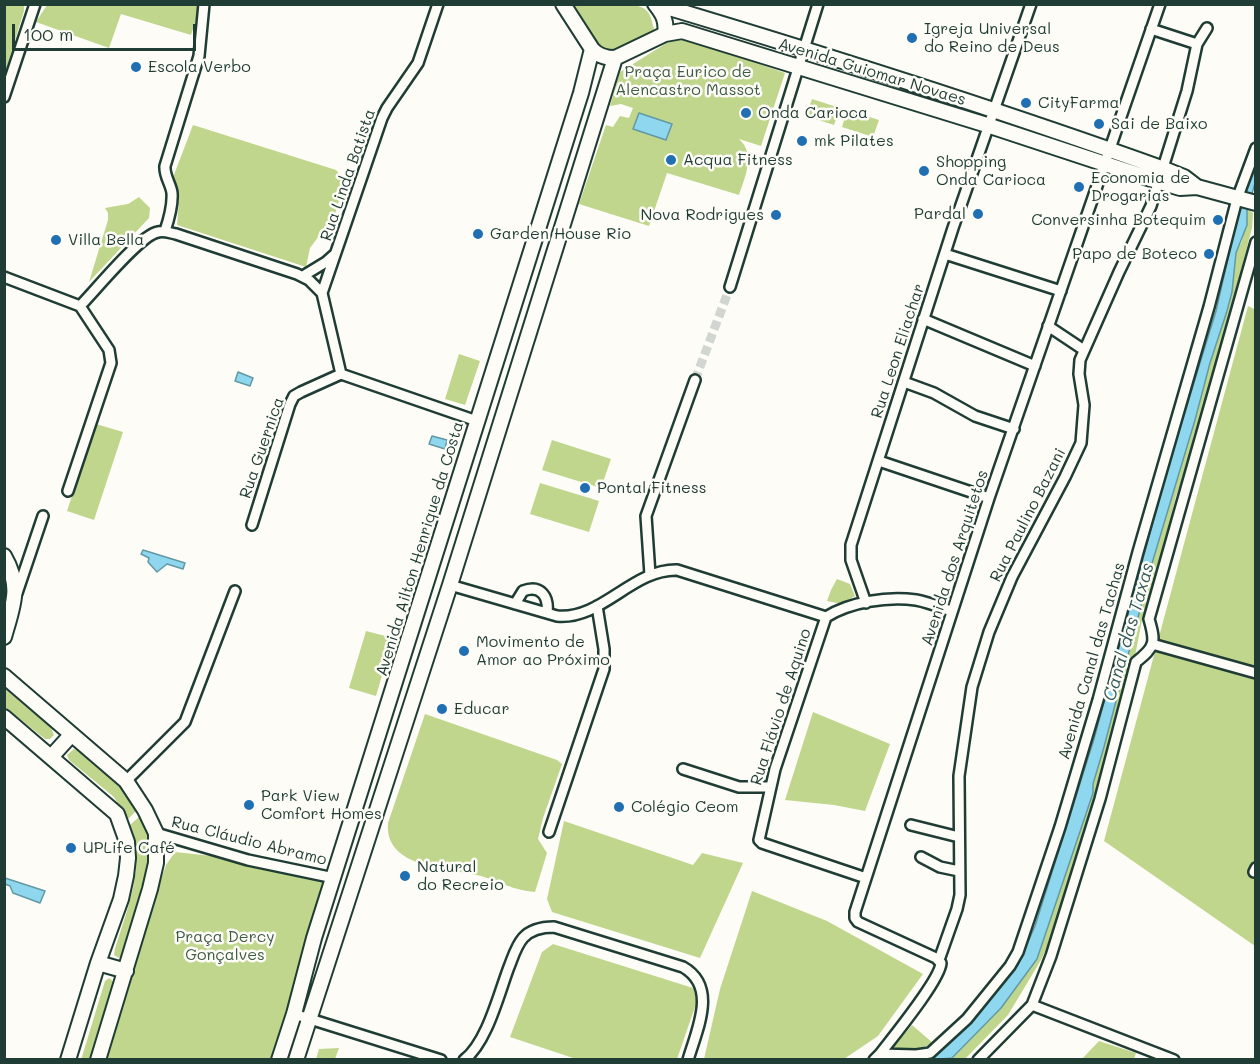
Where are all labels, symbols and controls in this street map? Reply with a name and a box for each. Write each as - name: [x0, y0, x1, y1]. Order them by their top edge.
- scale bar: [15, 12, 200, 50]
- place label: Igreja Universal do Reino de Deus: [924, 19, 1060, 57]
- text: 100 m: [23, 22, 73, 46]
- marker: Igreja Universal do Reino de Deus: [905, 31, 919, 45]
- street label: Avenida Guiomar Novaes: [776, 34, 968, 110]
- place label: Escola Verbo: [148, 57, 251, 77]
- marker: Escola Verbo: [129, 60, 143, 74]
- park label: Praça Eurico de Alencastro Massot: [615, 62, 761, 100]
- place label: CityFarma: [1038, 93, 1119, 113]
- marker: CityFarma: [1019, 96, 1033, 110]
- place label: Onda Carioca: [758, 103, 868, 123]
- marker: Onda Carioca: [739, 106, 753, 120]
- street label: Rua Linda Batista: [316, 107, 380, 243]
- place label: Sai de Baixo: [1111, 114, 1208, 134]
- marker: Sai de Baixo: [1092, 117, 1106, 131]
- place label: mk Pilates: [814, 131, 894, 151]
- marker: mk Pilates: [795, 134, 809, 148]
- place label: Acqua Fitness: [683, 150, 793, 170]
- place label: Shopping Onda Carioca: [936, 152, 1046, 190]
- marker: Acqua Fitness: [664, 153, 678, 167]
- marker: Shopping Onda Carioca: [917, 164, 931, 178]
- place label: Economia de Drogarias: [1091, 168, 1190, 206]
- marker: Economia de Drogarias: [1072, 180, 1086, 194]
- place label: Pardal: [914, 204, 966, 224]
- place label: Nova Rodrigues: [641, 205, 764, 225]
- marker: Pardal: [971, 207, 985, 221]
- marker: Nova Rodrigues: [769, 208, 783, 222]
- place label: Conversinha Botequim: [1031, 210, 1206, 230]
- marker: Conversinha Botequim: [1211, 213, 1225, 227]
- place label: Garden House Rio: [490, 224, 631, 244]
- marker: Garden House Rio: [471, 227, 485, 241]
- place label: Villa Bella: [68, 230, 144, 250]
- marker: Villa Bella: [49, 233, 63, 247]
- place label: Papo de Boteco: [1072, 244, 1197, 264]
- marker: Papo de Boteco: [1202, 247, 1216, 261]
- street label: Rua Leon Eliachar: [867, 281, 929, 421]
- street label: Rua Guernica: [236, 395, 288, 501]
- street label: Avenida Ailton Henrique da Costa: [372, 419, 468, 679]
- street label: Rua Paulino Bazani: [986, 445, 1070, 585]
- street label: Avenida dos Arquitetos: [917, 468, 993, 648]
- place label: Pontal Fitness: [597, 478, 706, 498]
- marker: Pontal Fitness: [578, 481, 592, 495]
- street label: Avenida Canal das Tachas: [1055, 560, 1129, 762]
- water label: Canal das Taxas: [1099, 560, 1159, 704]
- street label: Rua Flávio de Aquino: [747, 626, 815, 788]
- place label: Movimento de Amor ao Próximo: [476, 632, 610, 670]
- marker: Movimento de Amor ao Próximo: [457, 644, 471, 658]
- place label: Educar: [454, 699, 509, 719]
- marker: Educar: [435, 702, 449, 716]
- place label: Park View Comfort Homes: [261, 786, 382, 824]
- place label: Colégio Ceom: [631, 797, 739, 817]
- marker: Park View Comfort Homes: [242, 798, 256, 812]
- marker: Colégio Ceom: [612, 800, 626, 814]
- street label: Rua Cláudio Abramo: [169, 812, 329, 870]
- place label: UPLife Café: [83, 838, 175, 858]
- marker: UPLife Café: [64, 841, 78, 855]
- place label: Natural do Recreio: [417, 857, 504, 895]
- marker: Natural do Recreio: [398, 869, 412, 883]
- park label: Praça Dercy Gonçalves: [176, 927, 274, 965]

